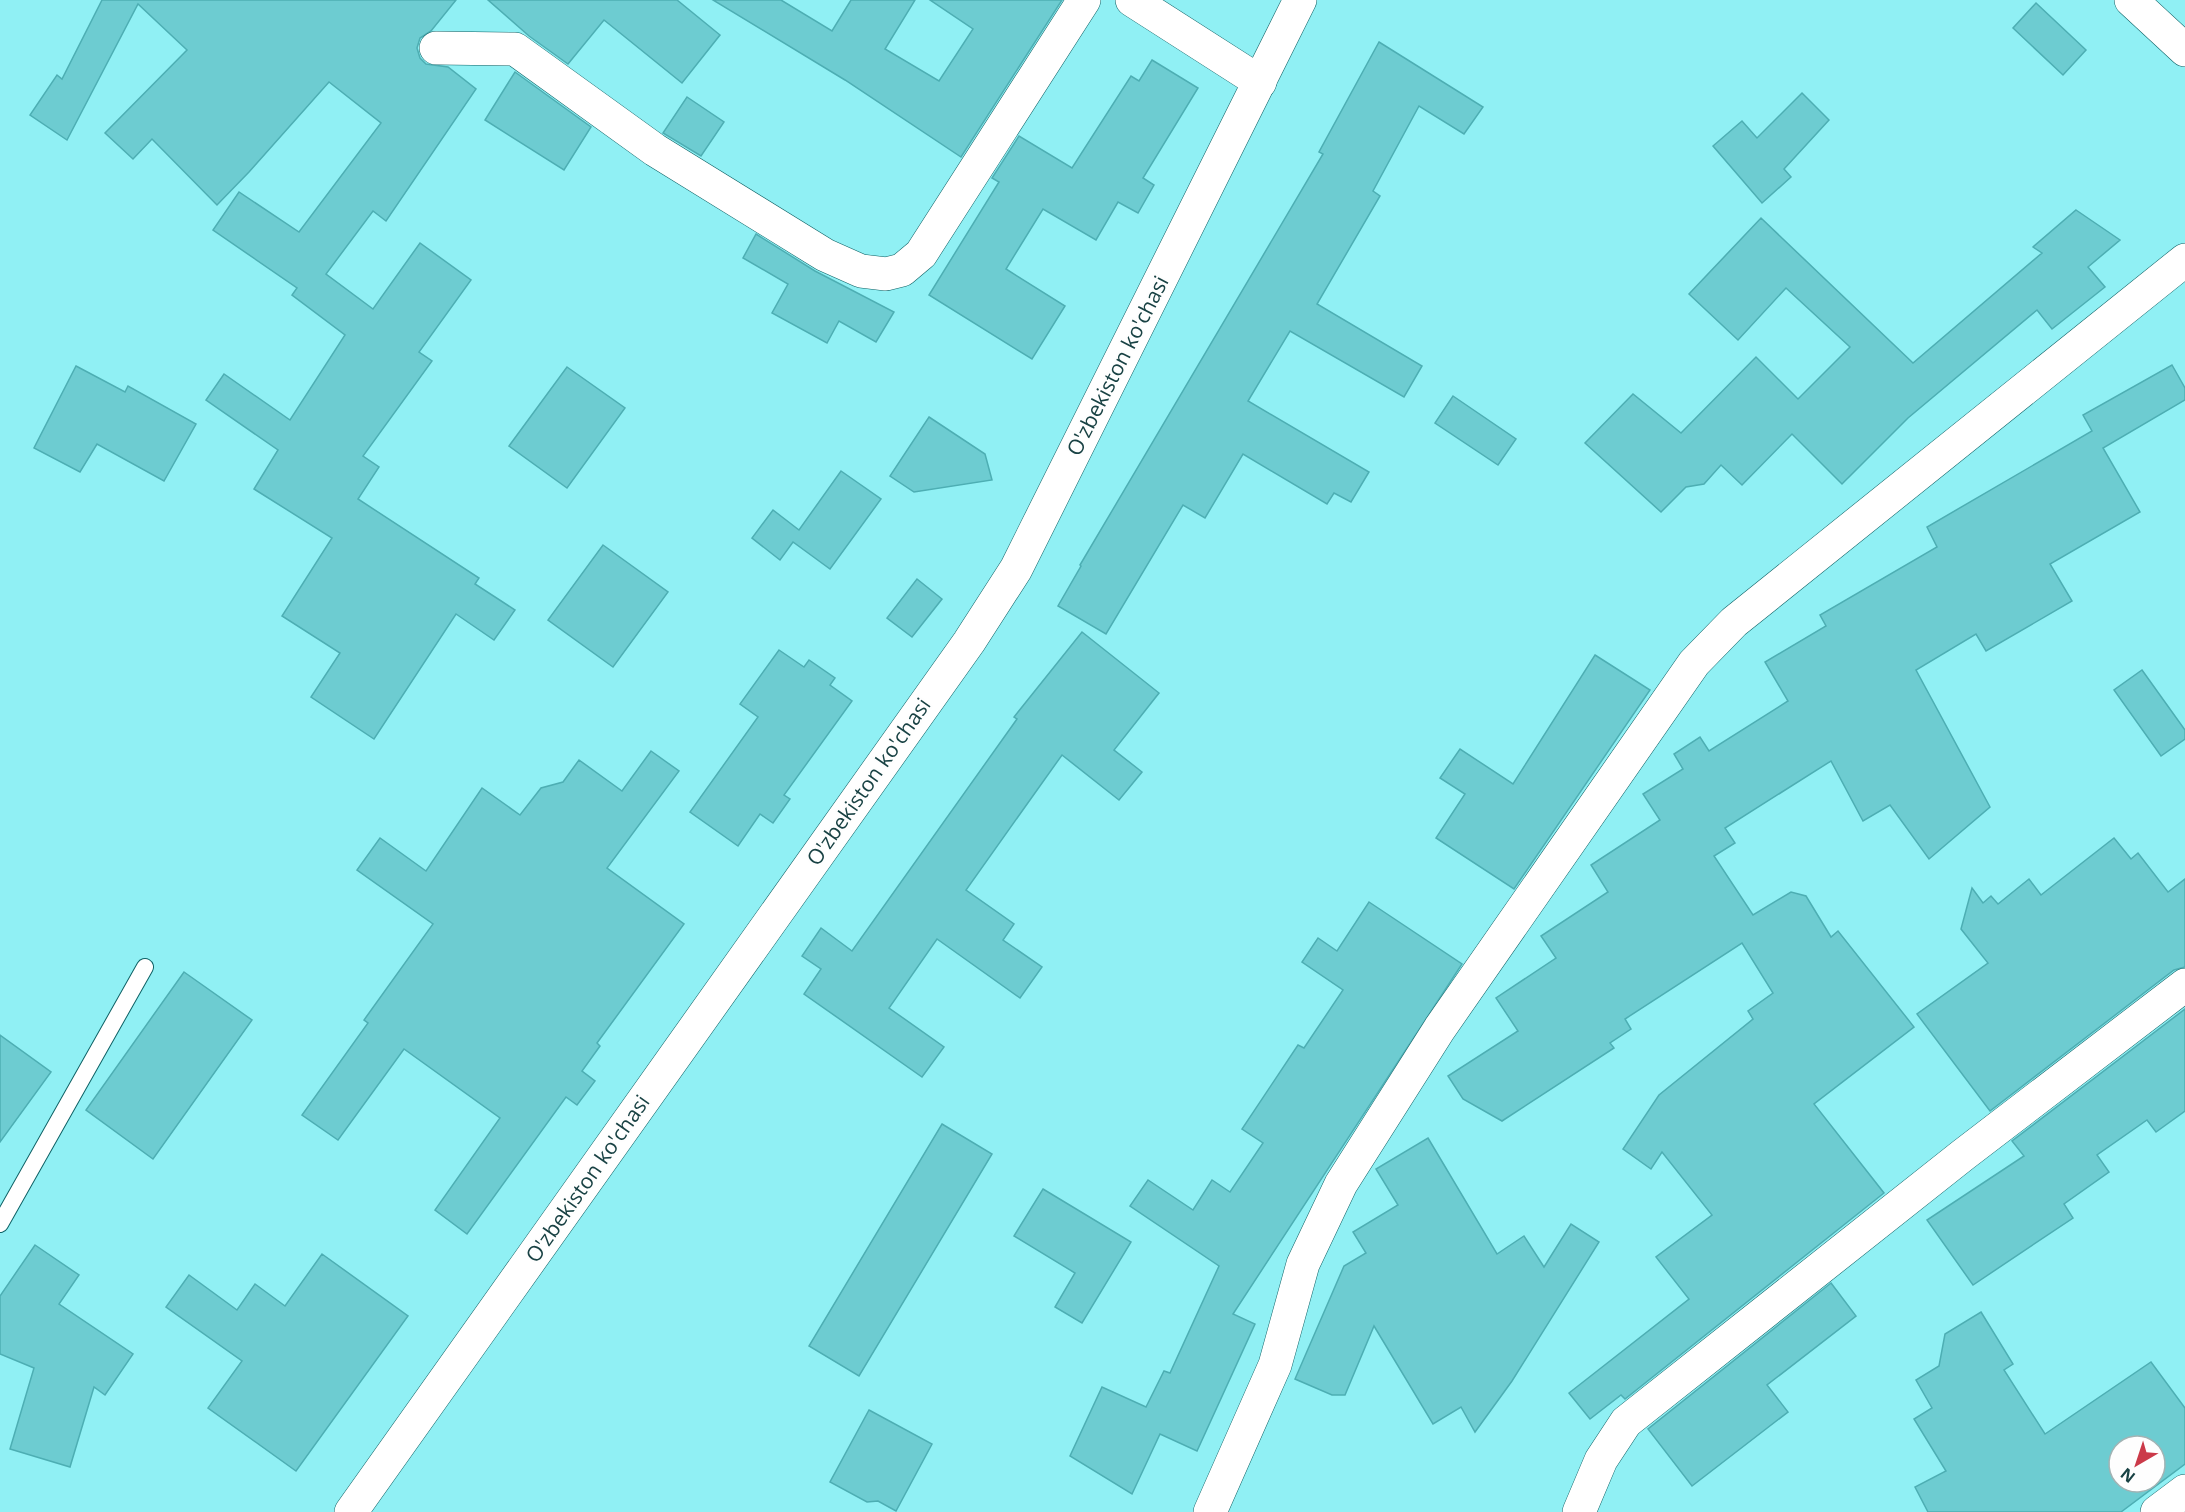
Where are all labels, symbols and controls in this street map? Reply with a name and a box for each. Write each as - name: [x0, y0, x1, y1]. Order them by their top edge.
- street label: O'zbekiston ko'chasi: [1060, 271, 1175, 460]
- street label: O'zbekiston ko'chasi: [800, 692, 937, 871]
- street label: O'zbekiston ko'chasi: [519, 1089, 656, 1268]
- north arrow: [2107, 1434, 2167, 1494]
- text: N: [2116, 1463, 2140, 1488]

